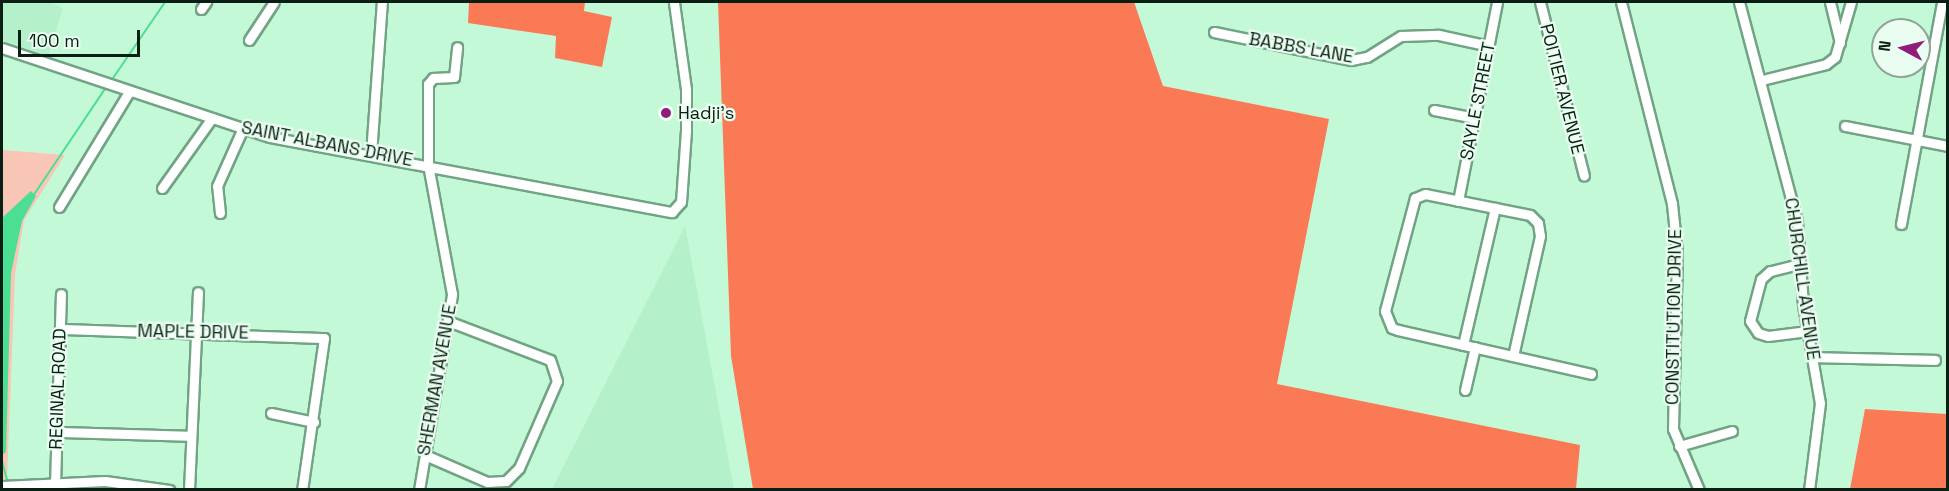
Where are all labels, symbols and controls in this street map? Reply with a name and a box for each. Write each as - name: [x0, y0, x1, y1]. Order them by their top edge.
- scale bar: [21, 18, 142, 56]
- north arrow: [1871, 18, 1931, 78]
- street label: POITIER AVENUE: [1535, 21, 1589, 157]
- street label: BABBS LANE: [1247, 28, 1355, 68]
- text: 100 m: [29, 29, 80, 52]
- text: N: [1874, 39, 1896, 53]
- street label: SAYLE STREET: [1456, 40, 1500, 162]
- place label: Hadji's: [678, 102, 734, 124]
- marker: Hadji's: [659, 106, 673, 120]
- street label: SAINT ALBANS DRIVE: [239, 117, 415, 171]
- street label: CHURCHILL AVENUE: [1780, 196, 1824, 362]
- street label: CONSTITUTION DRIVE: [1662, 229, 1686, 405]
- street label: SHERMAN AVENUE: [413, 303, 461, 457]
- street label: MAPLE DRIVE: [137, 320, 249, 344]
- street label: REGINAL ROAD: [45, 328, 71, 450]

